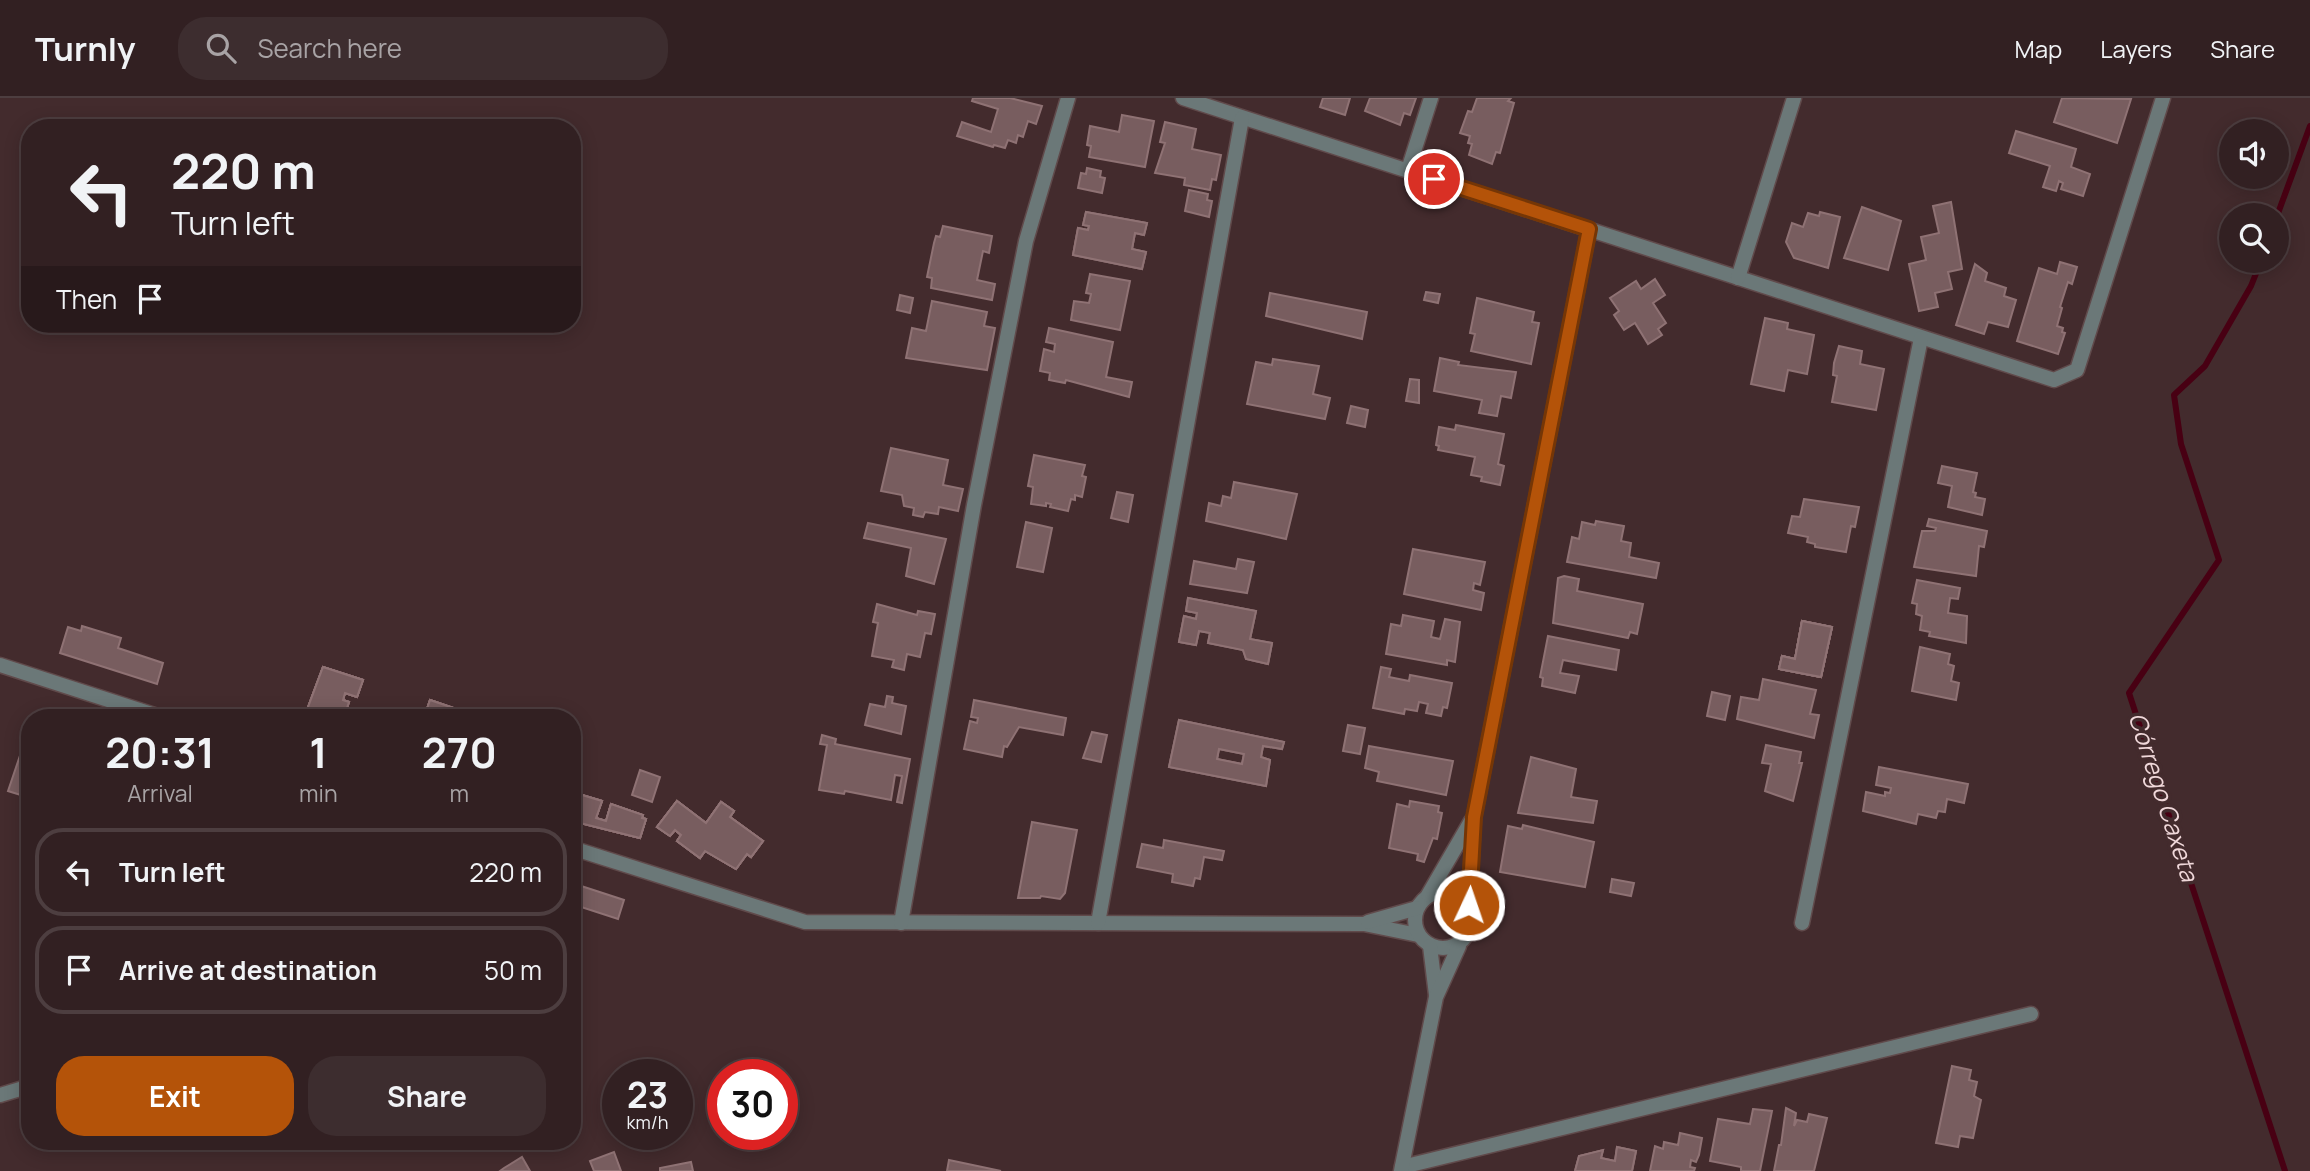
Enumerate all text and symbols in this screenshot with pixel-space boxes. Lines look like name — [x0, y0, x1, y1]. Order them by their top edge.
search box — [178, 17, 668, 80]
text: Turnly — [35, 26, 136, 71]
icon: search — [202, 29, 240, 67]
text: Search here — [258, 30, 402, 66]
text: Map — [2015, 32, 2062, 65]
text: Layers — [2100, 32, 2172, 65]
text: Share — [2210, 32, 2275, 65]
map controls — [2219, 119, 2289, 273]
button: sound — [2219, 119, 2289, 189]
text: 220 m — [171, 137, 315, 204]
icon: left — [56, 147, 147, 238]
pin — [1404, 149, 1464, 209]
icon: arrive — [1415, 160, 1453, 198]
text: Turn left — [171, 201, 295, 245]
button: search — [2219, 203, 2289, 273]
icon: arrive — [131, 280, 169, 318]
text: Then — [56, 281, 117, 317]
water label: Córrego Caxeta — [2122, 708, 2208, 887]
text: 20:31 — [105, 723, 215, 781]
text: 1 — [309, 723, 328, 781]
text: 270 — [422, 723, 497, 781]
text: Arrival — [127, 777, 193, 809]
text: min — [299, 777, 338, 809]
text: m — [450, 777, 469, 809]
icon: left — [60, 853, 98, 891]
text: Turn left — [119, 854, 226, 890]
text: 220 m — [469, 854, 542, 890]
position arrow — [1432, 868, 1506, 942]
icon: arrive — [60, 951, 98, 989]
text: Arrive at destination — [119, 952, 377, 988]
text: 50 m — [484, 952, 542, 988]
button: Exit — [56, 1056, 294, 1136]
button: Share — [308, 1056, 546, 1136]
speed limit sign: 30 — [707, 1059, 798, 1150]
text: 23 — [627, 1071, 668, 1119]
text: km/h — [627, 1110, 668, 1134]

